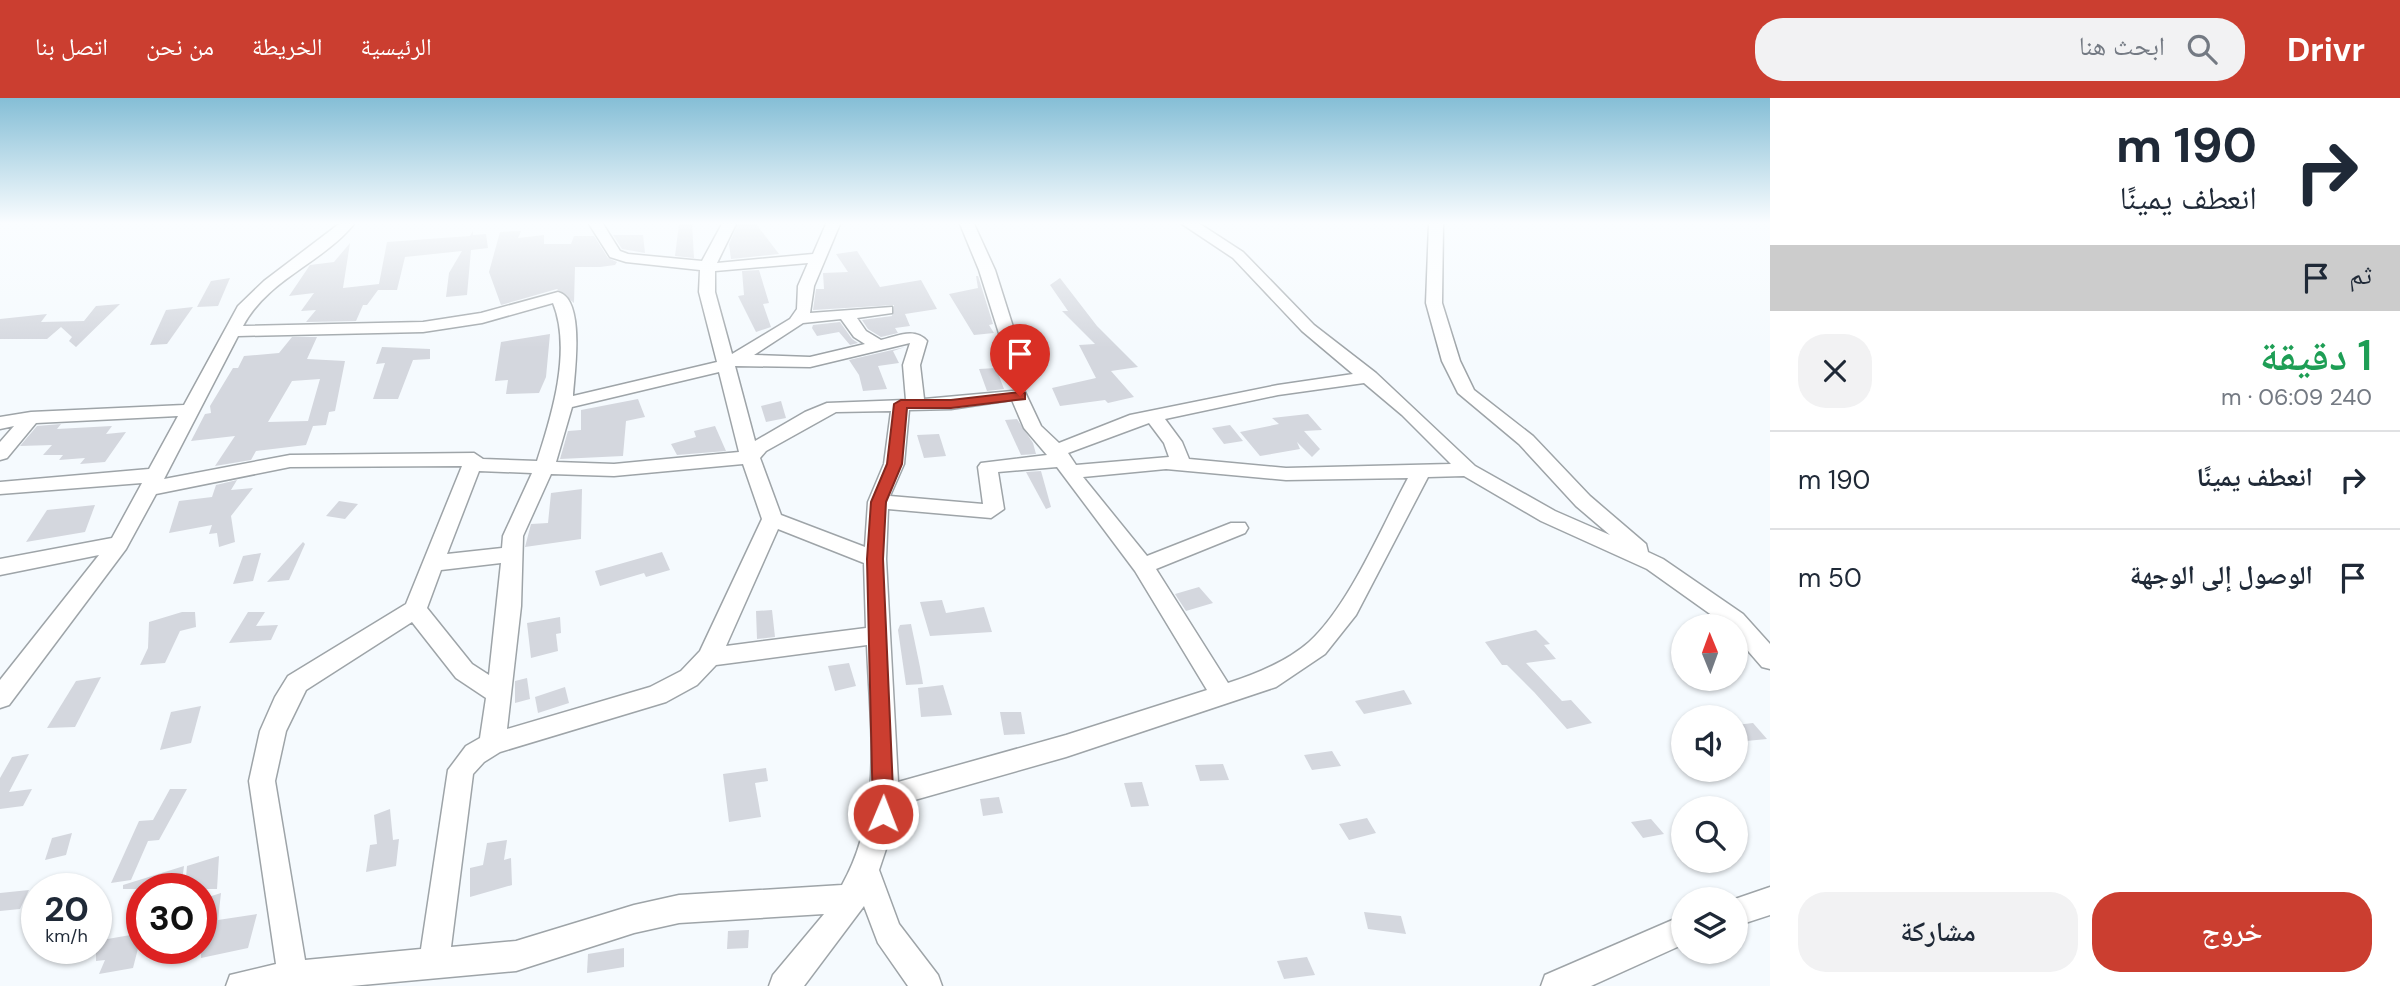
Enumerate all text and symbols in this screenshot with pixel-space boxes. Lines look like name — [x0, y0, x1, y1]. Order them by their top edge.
search box — [1755, 18, 2245, 81]
text: Drivr — [2287, 28, 2365, 71]
text: ابحث هنا — [2079, 29, 2165, 63]
icon: search — [2183, 30, 2221, 68]
text: اتصل بنا — [35, 31, 108, 62]
text: من نحن — [146, 31, 214, 62]
text: الخريطة — [252, 31, 323, 62]
text: الرئيسية — [361, 31, 432, 62]
text: 190 m — [2116, 113, 2257, 177]
icon: right — [2281, 126, 2372, 217]
text: انعطف يمينًا — [2119, 177, 2257, 219]
text: ثم — [2349, 258, 2372, 292]
icon: arrive — [2297, 259, 2335, 297]
pin — [990, 324, 1050, 396]
text: 1 دقيقة — [2260, 328, 2372, 383]
button: close — [1798, 334, 1872, 408]
icon: arrive — [1001, 335, 1039, 373]
text: 240 m · 06:09 — [2221, 382, 2372, 412]
text: انعطف يمينًا — [2197, 460, 2313, 494]
icon: right — [2334, 461, 2372, 499]
text: 190 m — [1798, 463, 1870, 497]
text: الوصول إلى الوجهة — [2130, 558, 2313, 592]
icon: arrive — [2334, 559, 2372, 597]
text: 50 m — [1798, 561, 1862, 595]
north arrow — [1671, 614, 1748, 691]
map controls — [1671, 614, 1748, 964]
button: sound — [1671, 705, 1748, 782]
position arrow — [846, 777, 920, 851]
button: search — [1671, 796, 1748, 873]
speed limit sign: 30 — [126, 873, 217, 964]
text: 20 — [44, 886, 89, 932]
button: layers — [1671, 887, 1748, 964]
button: مشاركة — [1798, 892, 2078, 972]
button: خروج — [2092, 892, 2372, 972]
text: km/h — [45, 924, 88, 948]

